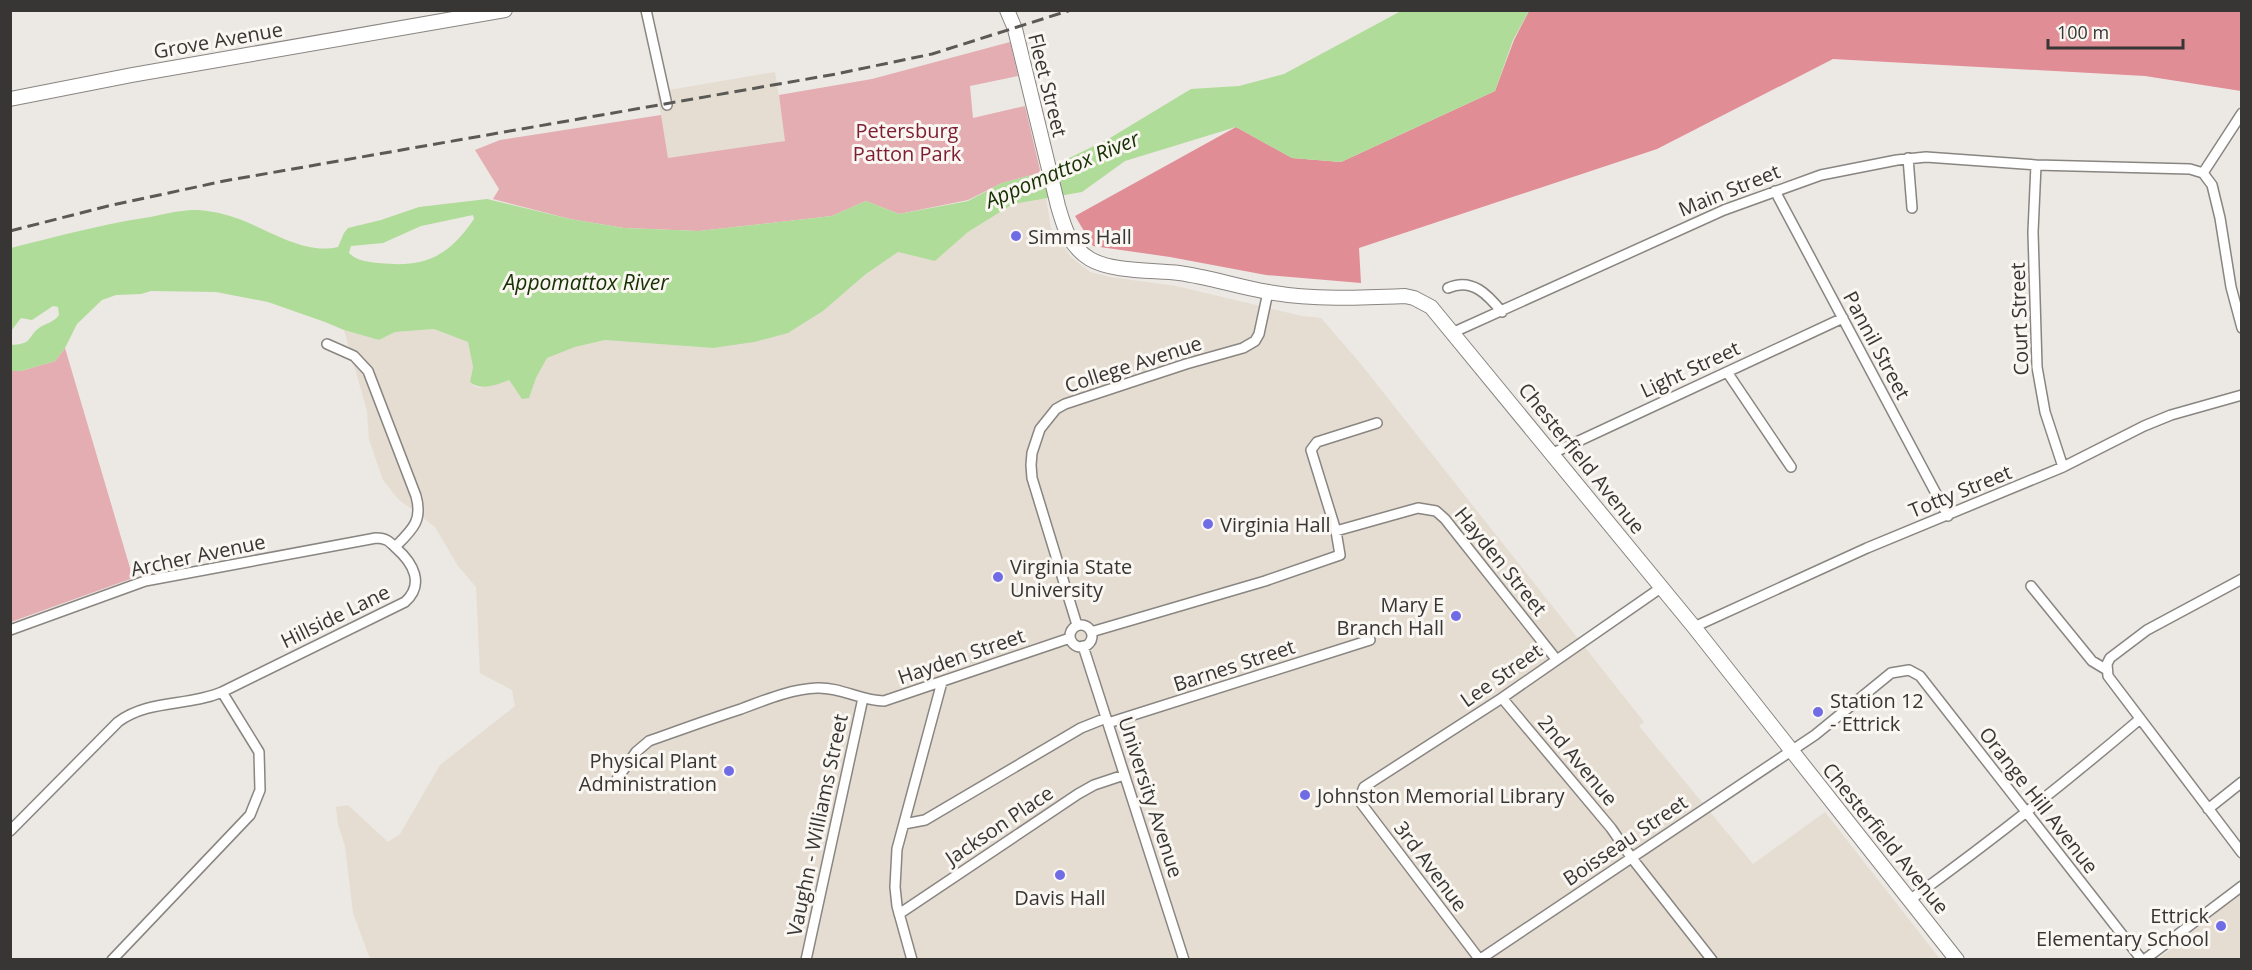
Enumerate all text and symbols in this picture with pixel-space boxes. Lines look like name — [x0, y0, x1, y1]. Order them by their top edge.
scale bar — [2048, 12, 2183, 50]
street label: Grove Avenue — [151, 15, 285, 65]
text: 100 m — [2057, 20, 2109, 44]
street label: Fleet Street — [1022, 30, 1074, 140]
park label: Petersburg Patton Park — [853, 117, 962, 167]
water label: Appomattox River — [979, 124, 1144, 215]
street label: Main Street — [1674, 157, 1784, 223]
place label: Simms Hall — [1028, 223, 1132, 250]
marker: Simms Hall — [1009, 229, 1023, 243]
street label: Court Street — [2004, 262, 2034, 376]
water label: Appomattox River — [502, 268, 669, 296]
street label: Pannil Street — [1837, 286, 1917, 404]
street label: College Avenue — [1061, 329, 1205, 399]
street label: Light Street — [1636, 334, 1744, 404]
street label: Chesterfield Avenue — [1513, 377, 1651, 539]
street label: Totty Street — [1905, 458, 2015, 524]
street label: Hayden Street — [1449, 501, 1553, 621]
place label: Virginia Hall — [1220, 511, 1331, 538]
marker: Virginia Hall — [1201, 517, 1215, 531]
street label: Archer Avenue — [128, 528, 268, 582]
place label: Virginia State University — [1010, 553, 1132, 603]
marker: Virginia State University — [991, 570, 1005, 584]
street label: Hillside Lane — [276, 578, 394, 654]
place label: Mary E Branch Hall — [1337, 591, 1444, 641]
marker: Mary E Branch Hall — [1449, 609, 1463, 623]
street label: Hayden Street — [894, 622, 1028, 690]
street label: Barnes Street — [1170, 633, 1298, 697]
street label: Lee Street — [1455, 637, 1547, 713]
place label: Station 12 - Ettrick — [1830, 687, 1924, 737]
marker: Station 12 - Ettrick — [1811, 705, 1825, 719]
street label: 2nd Avenue — [1532, 709, 1624, 811]
street label: Vaughn - Williams Street — [780, 711, 854, 939]
street label: University Avenue — [1112, 713, 1190, 881]
street label: Orange Hill Avenue — [1973, 721, 2105, 879]
place label: Physical Plant Administration — [579, 747, 717, 797]
street label: Chesterfield Avenue — [1817, 757, 1955, 919]
marker: Physical Plant Administration — [722, 764, 736, 778]
street label: Jackson Place — [938, 779, 1058, 872]
place label: Johnston Memorial Library — [1315, 782, 1566, 809]
marker: Johnston Memorial Library — [1298, 788, 1312, 802]
street label: Boisseau Street — [1557, 788, 1693, 892]
street label: 3rd Avenue — [1388, 815, 1474, 917]
marker: Davis Hall — [1053, 868, 1067, 882]
place label: Davis Hall — [1014, 884, 1106, 911]
place label: Ettrick Elementary School — [2036, 902, 2209, 952]
marker: Ettrick Elementary School — [2214, 919, 2228, 933]

